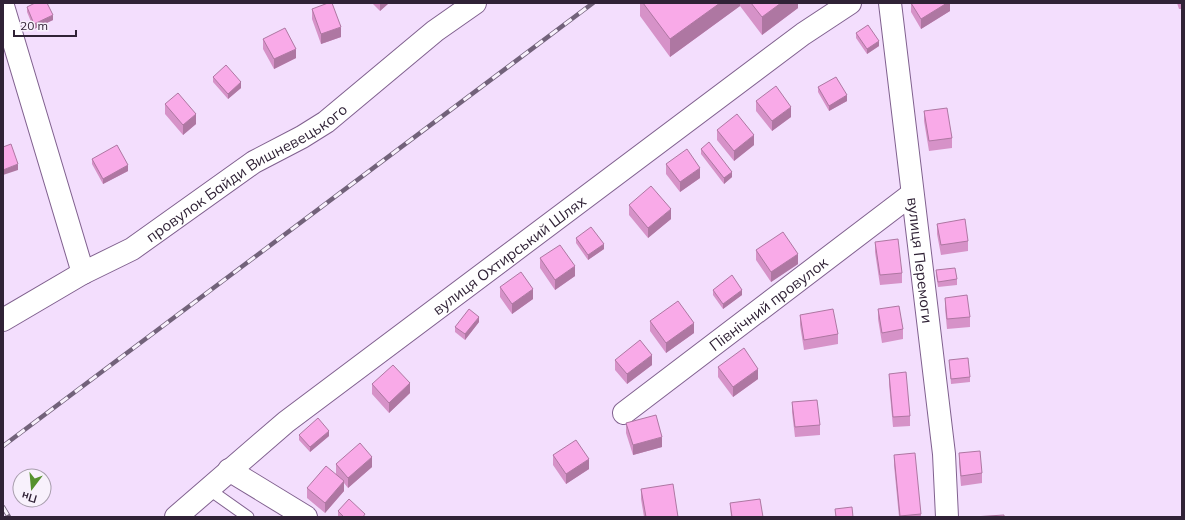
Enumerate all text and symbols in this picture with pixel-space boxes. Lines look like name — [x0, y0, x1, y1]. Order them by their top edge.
scale bar — [14, 12, 76, 38]
text: 20 m — [20, 18, 48, 33]
street label: провулок Байди Вишневецького — [142, 99, 351, 246]
street label: вулиця Охтирський Шлях — [428, 191, 589, 318]
street label: вулиця Перемоги — [904, 196, 938, 324]
street label: Північний провулок — [705, 252, 832, 355]
north arrow — [12, 468, 52, 508]
text: Пн — [20, 489, 39, 506]

